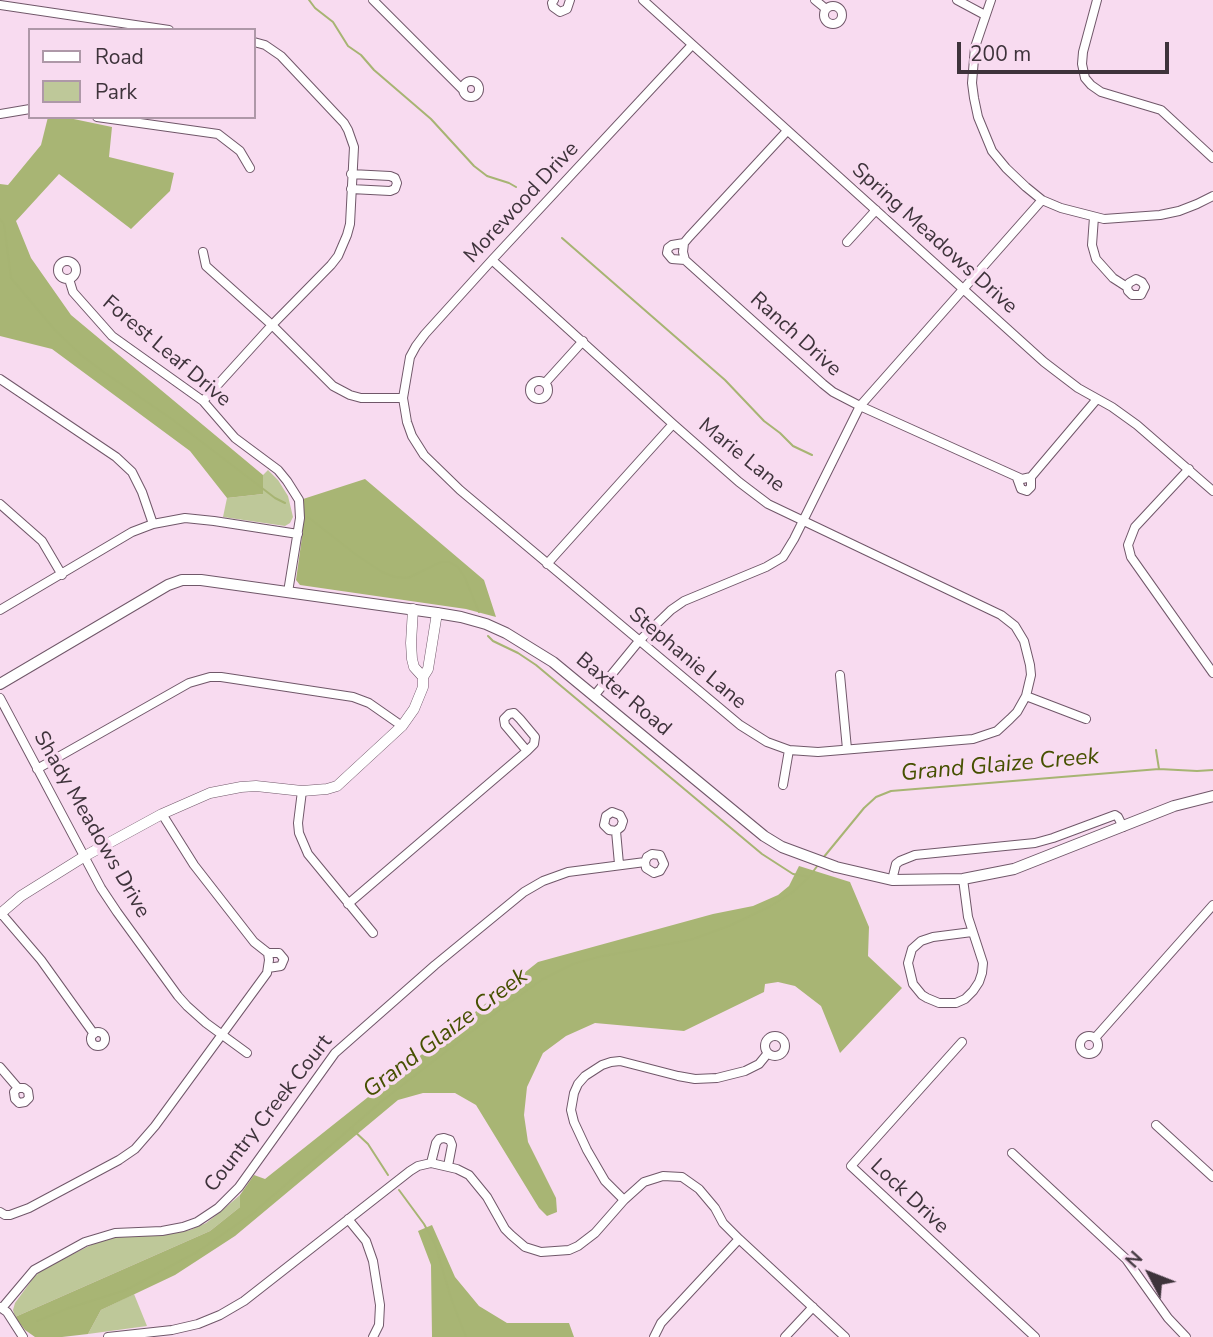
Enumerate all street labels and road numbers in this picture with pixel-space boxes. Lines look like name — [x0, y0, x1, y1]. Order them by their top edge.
street label: Morewood Drive — [459, 137, 585, 269]
street label: Spring Meadows Drive — [846, 158, 1022, 320]
street label: Ranch Drive — [744, 288, 846, 382]
street label: Forest Leaf Drive — [97, 291, 235, 413]
street label: Marie Lane — [693, 414, 789, 498]
street label: Stephanie Lane — [623, 603, 751, 715]
street label: Baxter Road — [570, 648, 676, 742]
street label: Shady Meadows Drive — [27, 727, 155, 923]
street label: Country Creek Court — [200, 1030, 338, 1198]
street label: Lock Drive — [864, 1154, 954, 1240]

